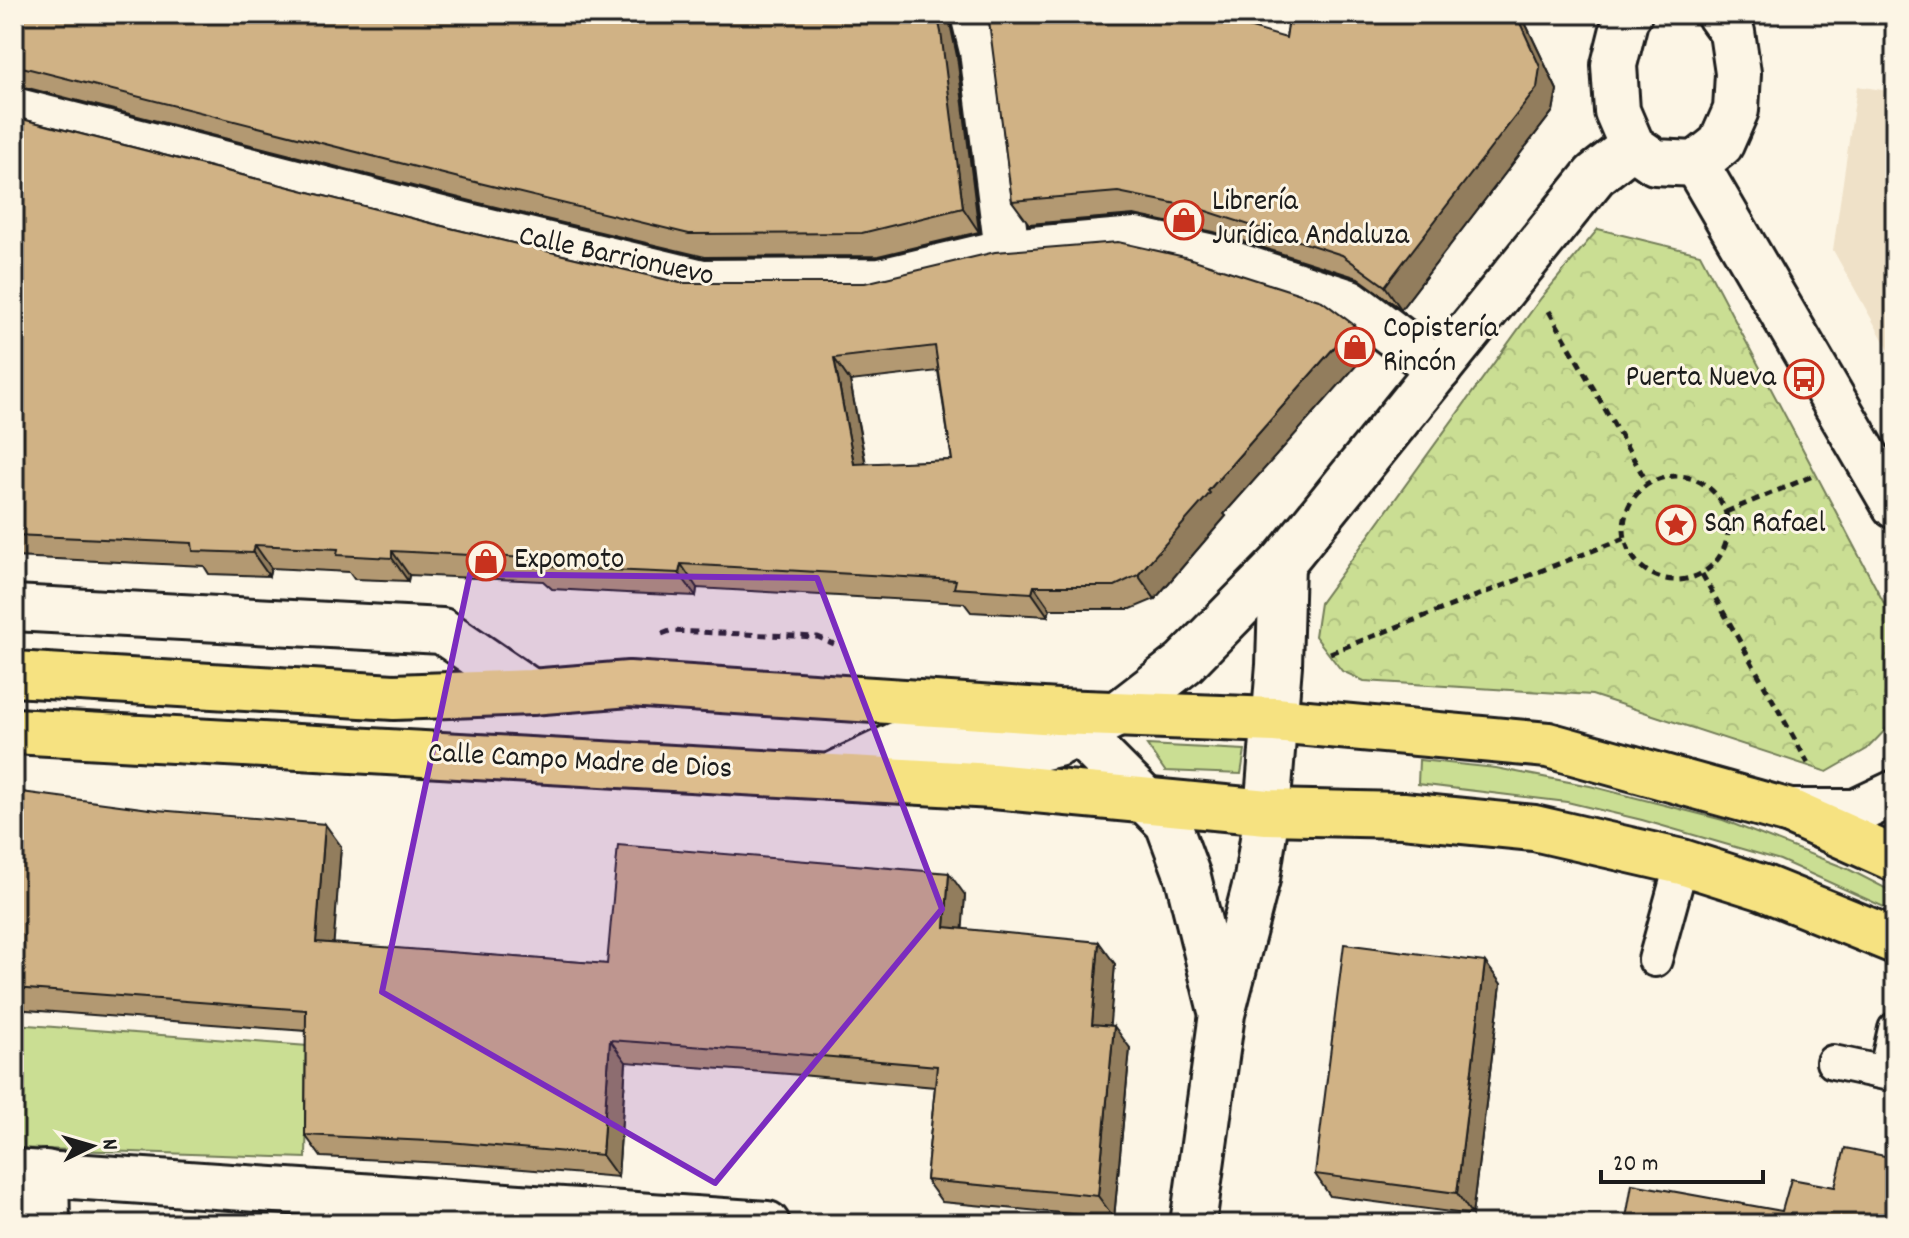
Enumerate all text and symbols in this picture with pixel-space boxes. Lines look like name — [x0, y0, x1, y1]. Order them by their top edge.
place label: Librería Jurídica Andaluza — [1212, 182, 1410, 259]
shop icon: Librería Jurídica Andaluza — [1163, 199, 1205, 241]
street label: Calle Barrionuevo — [514, 216, 718, 300]
place label: Copistería Rincón — [1383, 309, 1499, 386]
shop icon: Copistería Rincón — [1334, 326, 1376, 368]
place label: Puerta Nueva — [1626, 358, 1777, 401]
bus stop icon: Puerta Nueva — [1783, 358, 1825, 400]
place icon: San Rafael — [1655, 504, 1697, 546]
place label: San Rafael — [1704, 504, 1826, 547]
shop icon: Expomoto — [465, 540, 507, 582]
place label: Expomoto — [514, 540, 624, 583]
street label: Calle Campo Madre de Dios — [427, 734, 733, 792]
north arrow — [52, 1106, 132, 1186]
scale bar — [1601, 1134, 1763, 1184]
text: N — [93, 1138, 124, 1151]
text: 20 m — [1613, 1148, 1659, 1182]

